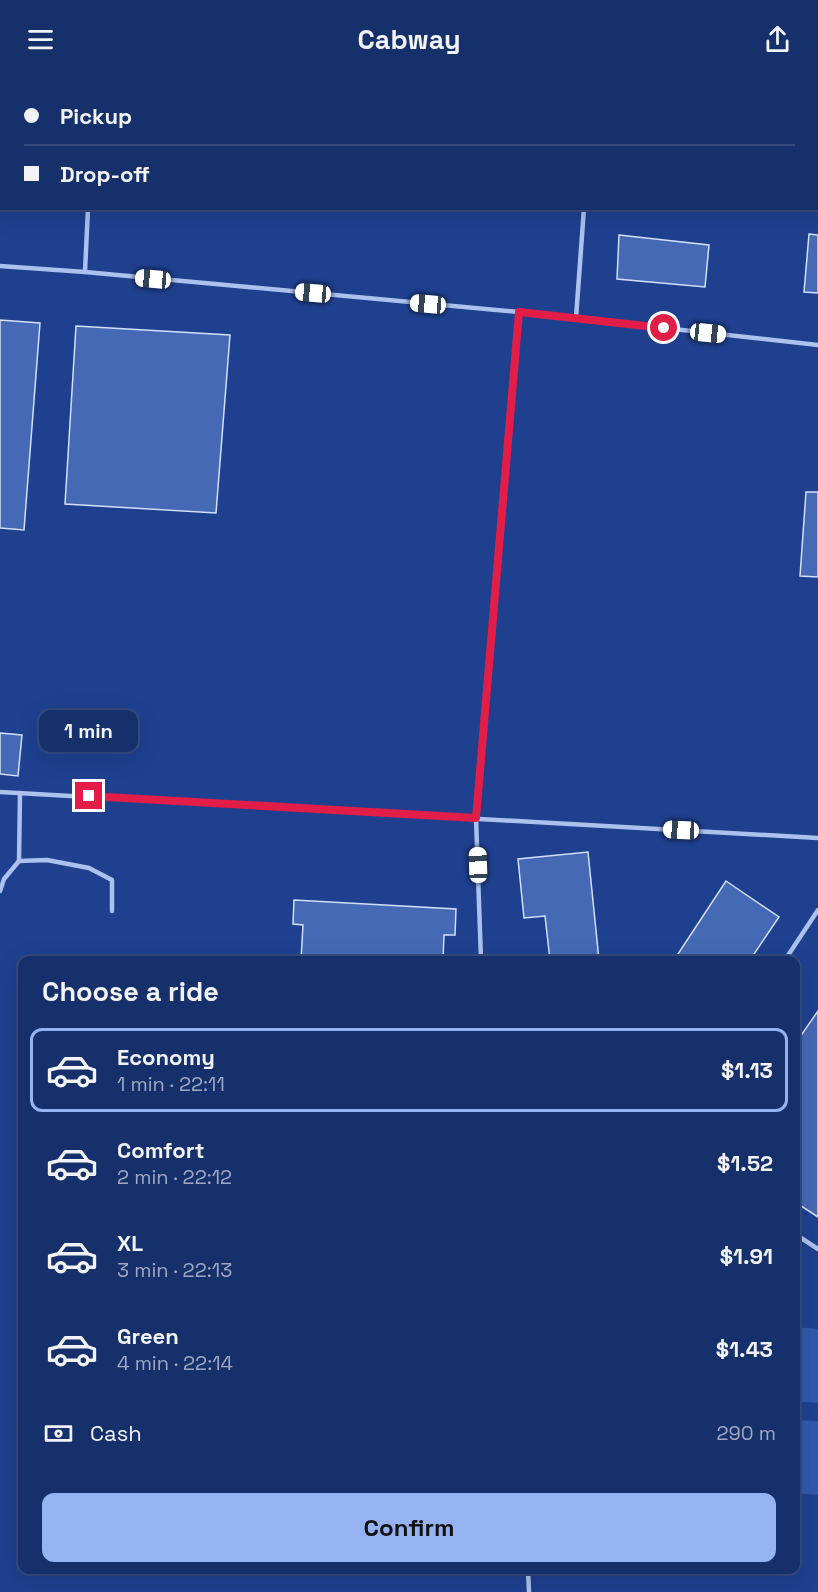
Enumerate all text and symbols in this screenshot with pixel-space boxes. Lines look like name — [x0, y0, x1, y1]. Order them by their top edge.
text: Cabway — [357, 22, 461, 57]
icon: menu — [24, 23, 57, 56]
icon: share — [761, 23, 794, 56]
text: Pickup — [60, 102, 132, 130]
text: Drop-off — [60, 160, 150, 188]
car — [134, 268, 172, 290]
car — [294, 282, 332, 304]
car — [409, 293, 447, 315]
route start — [650, 314, 677, 341]
car — [689, 322, 727, 344]
callout: 1 min — [40, 709, 138, 751]
text: 1 min — [64, 718, 113, 744]
route end — [75, 782, 102, 809]
car — [663, 820, 699, 840]
car — [468, 847, 488, 883]
text: Choose a ride — [42, 974, 219, 1009]
icon: car — [45, 1043, 99, 1097]
text: Economy — [117, 1043, 215, 1071]
text: $1.13 — [721, 1056, 773, 1084]
text: 1 min · 22:11 — [117, 1071, 225, 1097]
icon: car — [45, 1136, 99, 1190]
text: Comfort — [117, 1136, 205, 1164]
text: $1.52 — [717, 1149, 773, 1177]
text: 2 min · 22:12 — [117, 1164, 232, 1190]
icon: car — [45, 1229, 99, 1283]
text: XL — [117, 1229, 143, 1257]
text: $1.91 — [720, 1242, 773, 1270]
text: 3 min · 22:13 — [117, 1257, 232, 1283]
icon: car — [45, 1322, 99, 1376]
text: Green — [117, 1322, 179, 1350]
text: $1.43 — [716, 1335, 773, 1363]
text: 4 min · 22:14 — [117, 1350, 233, 1376]
icon: cash — [42, 1417, 75, 1450]
text: Cash — [90, 1419, 142, 1447]
text: 290 m — [717, 1420, 776, 1446]
button: Confirm — [42, 1493, 776, 1562]

